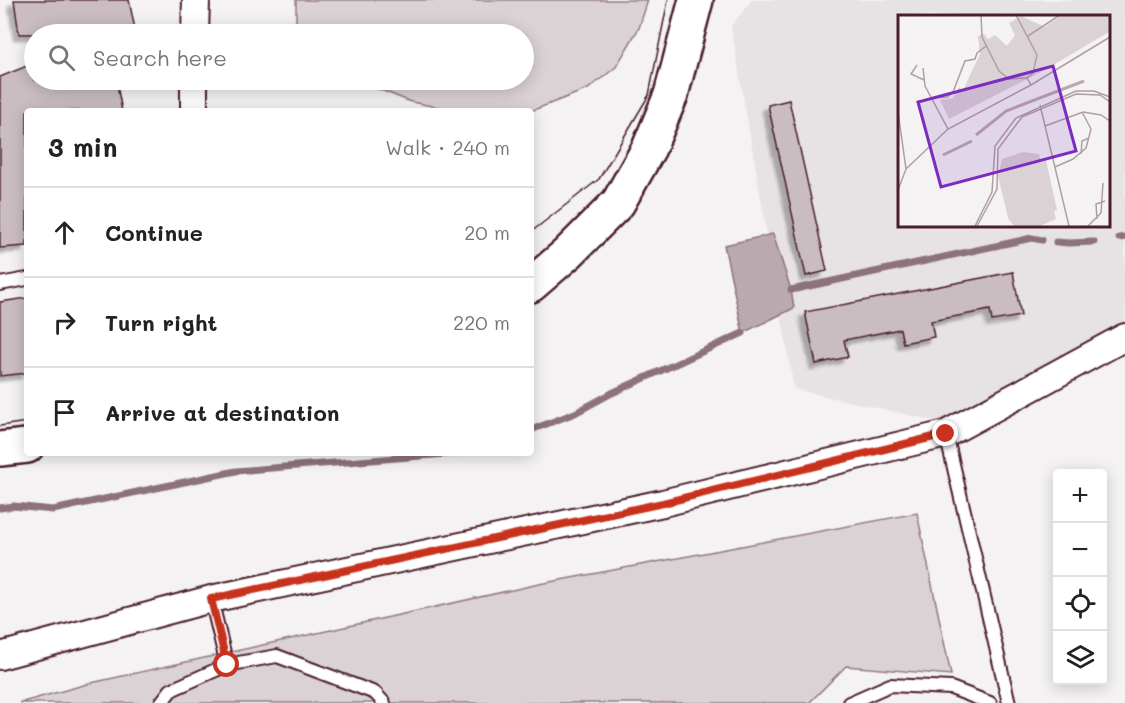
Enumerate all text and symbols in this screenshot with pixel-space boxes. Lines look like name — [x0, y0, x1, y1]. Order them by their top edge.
inset map — [898, 15, 1110, 226]
search box — [24, 24, 534, 90]
icon: search — [45, 41, 78, 74]
text: Search here — [93, 43, 227, 72]
text: 3 min — [48, 130, 117, 164]
text: Walk · 240 m — [385, 134, 510, 160]
icon: ahead — [48, 216, 81, 249]
text: Continue — [105, 218, 203, 247]
text: 20 m — [464, 219, 510, 245]
icon: right — [48, 306, 81, 339]
text: Turn right — [105, 308, 217, 337]
text: 220 m — [453, 309, 510, 335]
icon: arrive — [48, 396, 81, 429]
text: Arrive at destination — [105, 398, 340, 427]
route end — [932, 420, 958, 446]
map controls — [1053, 469, 1107, 685]
button: + — [1053, 469, 1107, 523]
button: − — [1053, 523, 1107, 577]
button: locate — [1053, 577, 1107, 631]
button: layers — [1053, 631, 1107, 685]
route start — [213, 651, 239, 677]

